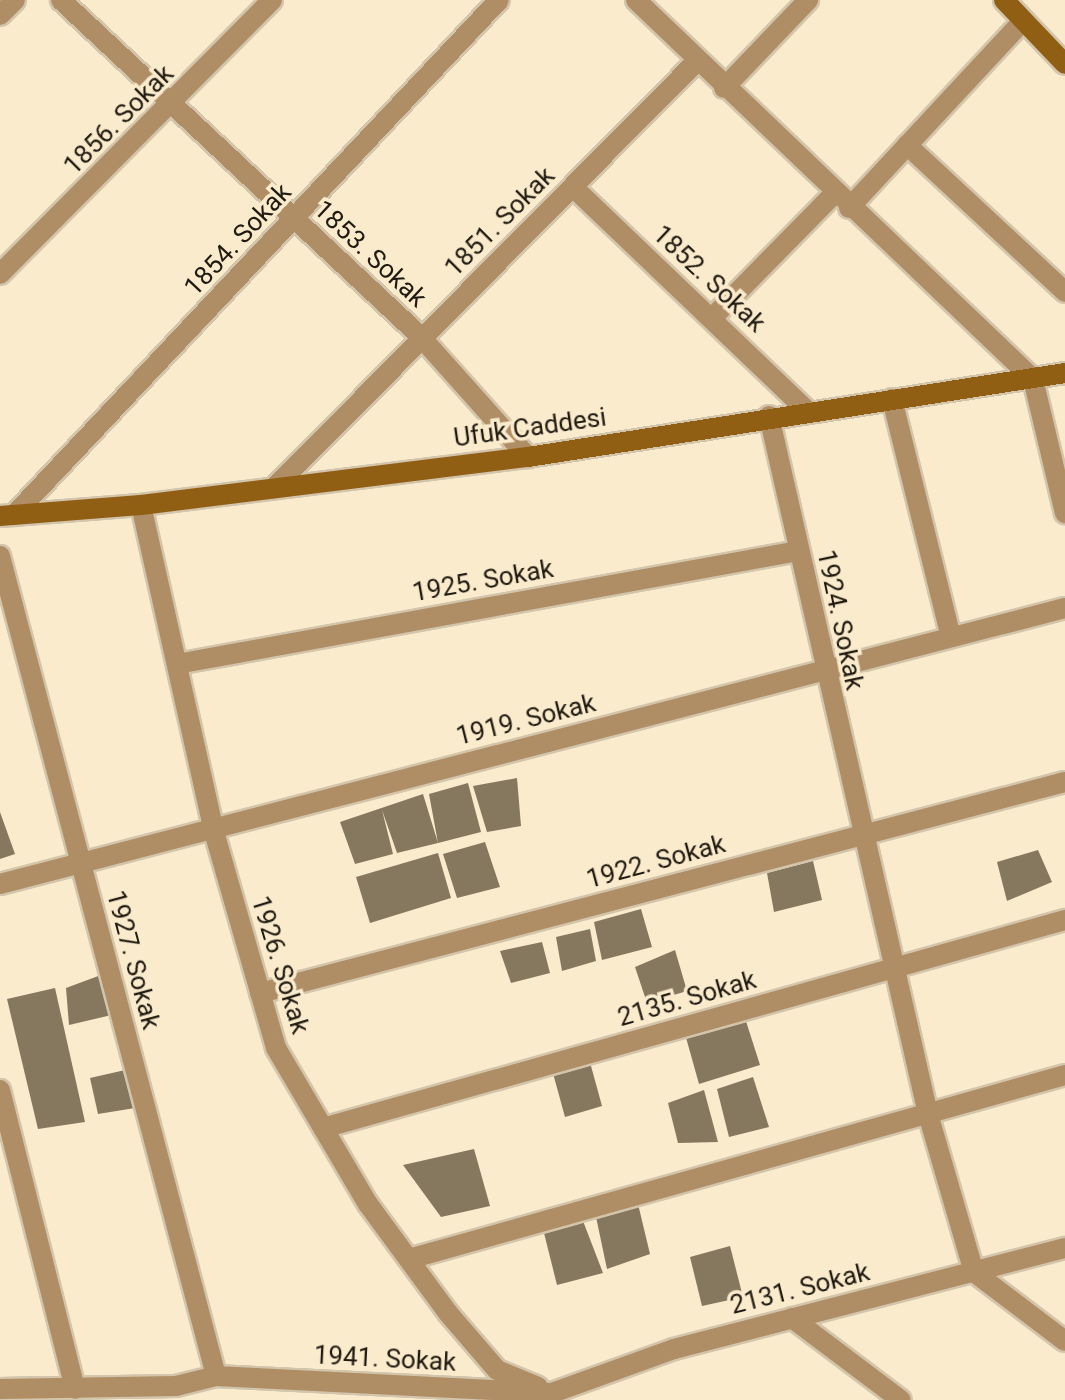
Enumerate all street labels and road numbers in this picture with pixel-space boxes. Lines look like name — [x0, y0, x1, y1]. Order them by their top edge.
street label: 1856. Sokak — [58, 59, 180, 181]
street label: 1851. Sokak — [439, 161, 561, 283]
street label: 1854. Sokak — [178, 177, 298, 303]
street label: 1853. Sokak — [307, 194, 433, 314]
street label: 1852. Sokak — [646, 219, 772, 339]
street label: Ufuk Caddesi — [452, 402, 608, 454]
street label: 1924. Sokak — [810, 547, 870, 693]
street label: 1925. Sokak — [410, 553, 556, 609]
street label: 1919. Sokak — [453, 688, 599, 752]
street label: 1922. Sokak — [583, 828, 729, 896]
street label: 1927. Sokak — [99, 887, 167, 1033]
street label: 1926. Sokak — [244, 892, 316, 1038]
street label: 2135. Sokak — [614, 964, 760, 1034]
street label: 2131. Sokak — [727, 1257, 873, 1321]
street label: 1941. Sokak — [313, 1340, 457, 1378]

